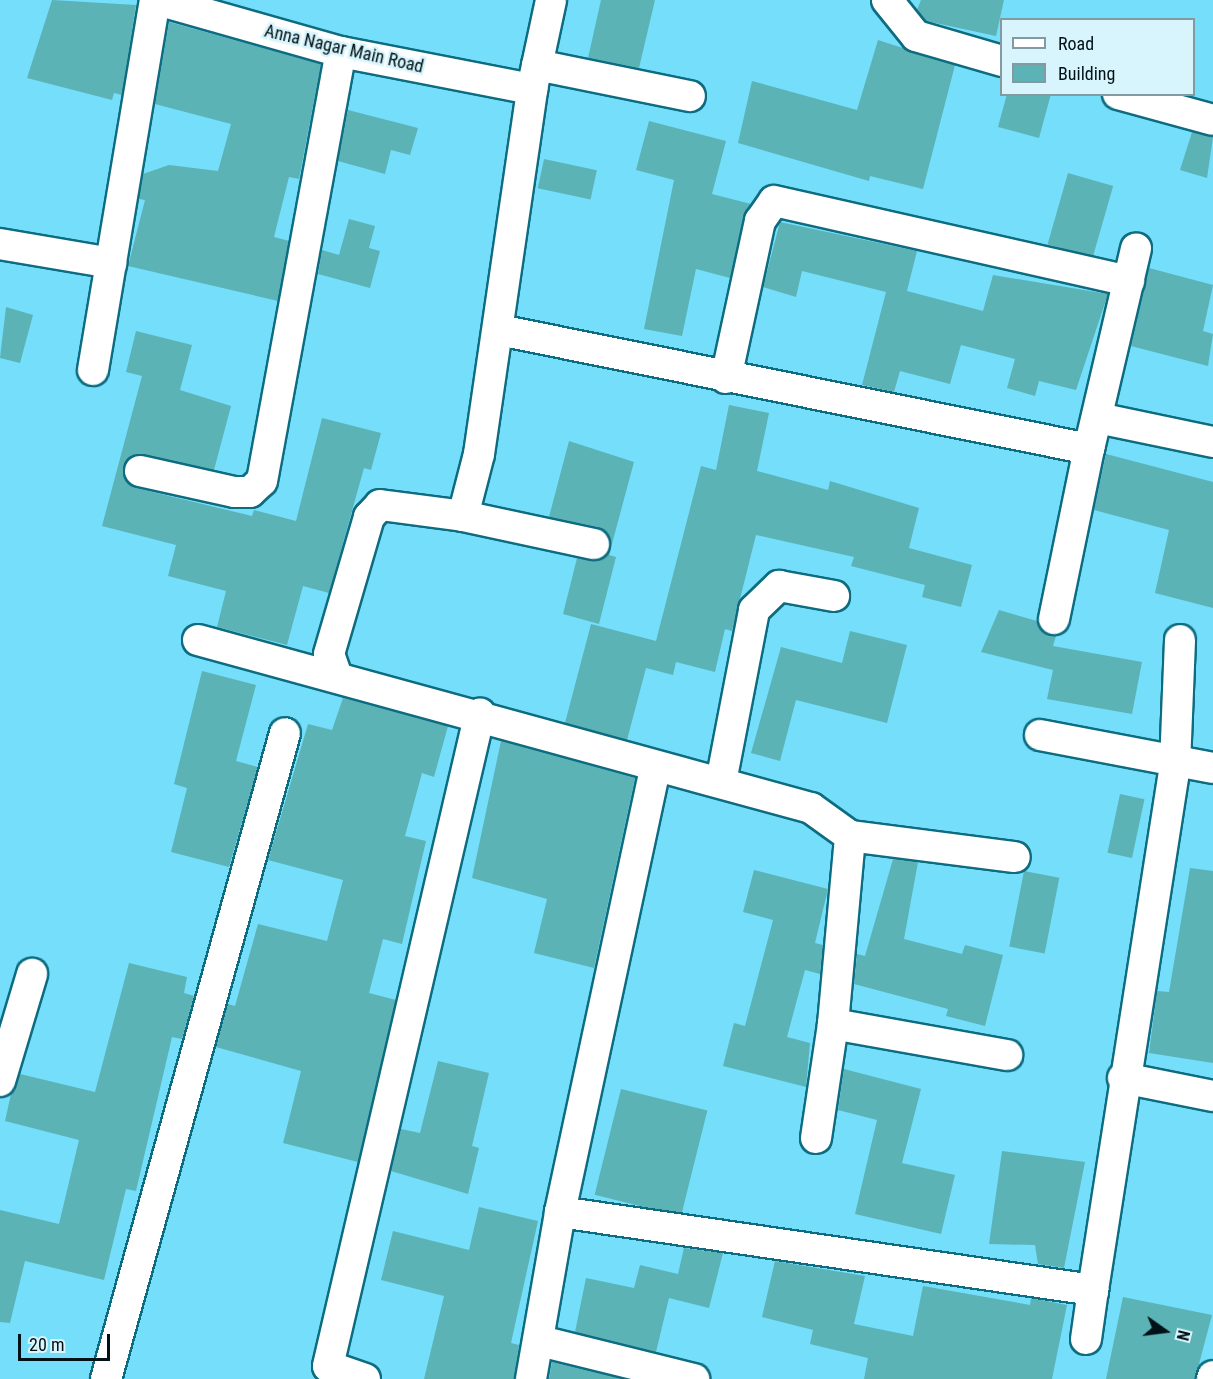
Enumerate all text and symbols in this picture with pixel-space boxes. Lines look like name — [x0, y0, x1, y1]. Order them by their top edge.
legend — [1000, 18, 1195, 96]
street label: Anna Nagar Main Road — [262, 20, 426, 78]
text: Road — [1058, 33, 1094, 54]
text: Building — [1058, 63, 1115, 84]
north arrow — [1135, 1301, 1195, 1361]
scale bar — [21, 1322, 112, 1360]
text: N — [1173, 1328, 1193, 1343]
text: 20 m — [29, 1334, 64, 1355]

